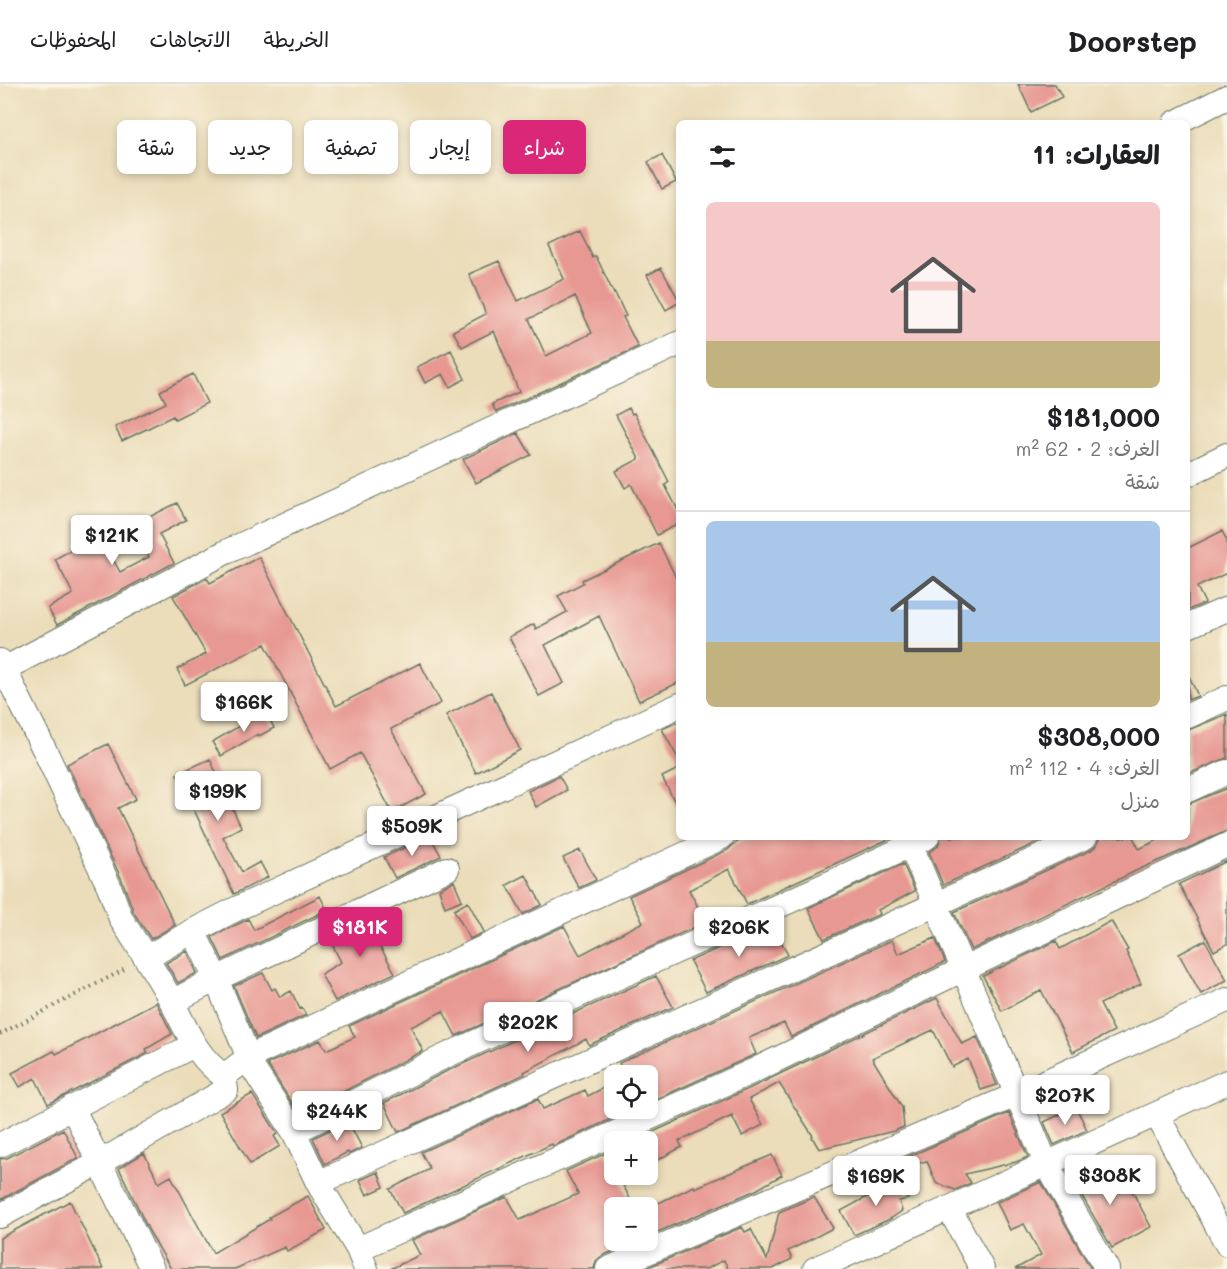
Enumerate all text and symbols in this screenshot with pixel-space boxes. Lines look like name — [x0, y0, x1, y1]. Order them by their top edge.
text: Doorstep — [1067, 23, 1197, 59]
text: المحفوظات — [30, 25, 116, 52]
text: الاتجاهات — [149, 25, 231, 52]
text: الخريطة — [264, 25, 329, 52]
chip: شقة — [117, 120, 196, 174]
chip: جديد — [208, 120, 292, 174]
chip: تصفية — [304, 120, 398, 174]
chip: إيجار — [410, 120, 491, 174]
chip: شراء — [503, 120, 586, 174]
text: العقارات: 11 — [1032, 137, 1160, 171]
icon: filters — [706, 140, 739, 173]
icon: home — [879, 241, 987, 349]
text: $181,000 — [1047, 400, 1160, 434]
text: الغرف: 2 · 62 m² — [1015, 435, 1160, 461]
text: شقة — [1125, 468, 1160, 494]
pin: $121K — [70, 515, 154, 566]
text: $121K — [85, 521, 139, 547]
icon: home — [879, 560, 987, 668]
pin: $166K — [202, 682, 286, 733]
text: $166K — [215, 688, 273, 714]
text: $308,000 — [1037, 719, 1160, 753]
text: الغرف: 4 · 112 m² — [1009, 754, 1160, 780]
pin: $199K — [176, 771, 260, 822]
text: $199K — [189, 777, 247, 803]
text: منزل — [1121, 787, 1160, 813]
pin: $509K — [370, 806, 454, 857]
text: $509K — [381, 812, 443, 838]
pin: $181K — [318, 907, 402, 958]
pin: $206K — [697, 907, 781, 958]
text: $181K — [332, 913, 388, 939]
text: $206K — [708, 913, 770, 939]
pin: $202K — [486, 1002, 570, 1053]
text: $202K — [498, 1008, 558, 1034]
map controls — [604, 1065, 658, 1251]
button: locate — [604, 1065, 658, 1119]
pin: $207K — [1023, 1075, 1107, 1126]
text: $207K — [1035, 1081, 1095, 1107]
pin: $244K — [295, 1091, 379, 1142]
text: $244K — [306, 1097, 368, 1123]
button: + — [604, 1131, 658, 1185]
pin: $308K — [1068, 1155, 1152, 1206]
pin: $169K — [834, 1156, 918, 1207]
text: $308K — [1079, 1161, 1141, 1187]
text: $169K — [847, 1162, 905, 1188]
button: − — [604, 1197, 658, 1251]

